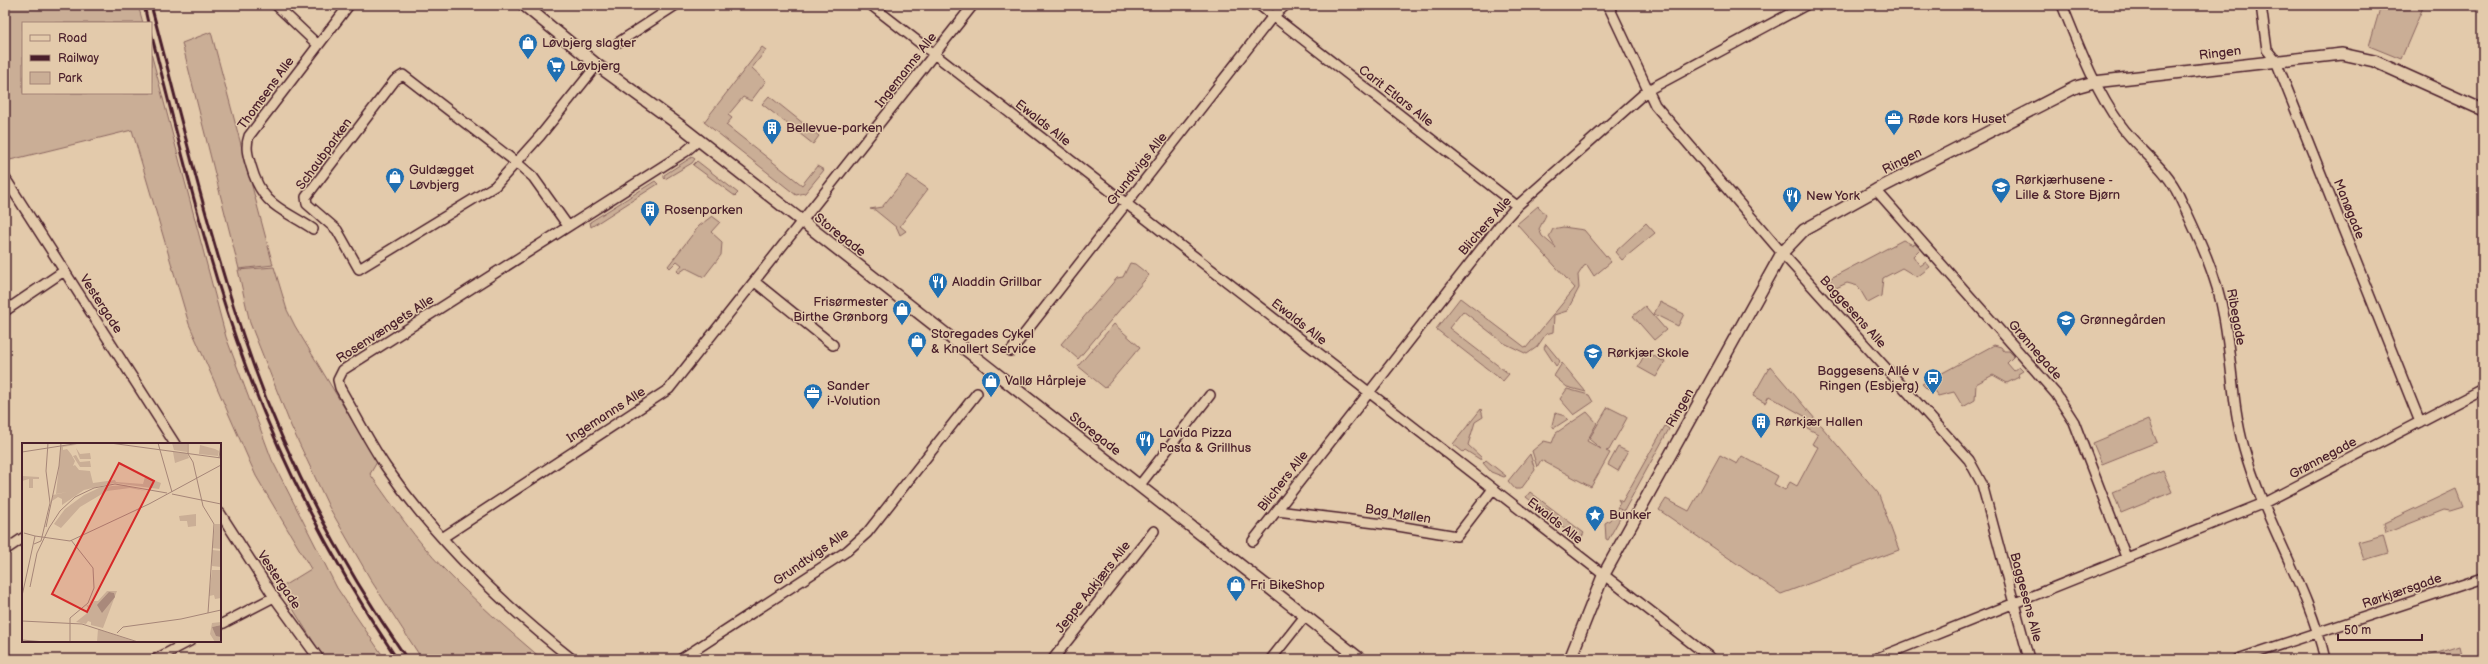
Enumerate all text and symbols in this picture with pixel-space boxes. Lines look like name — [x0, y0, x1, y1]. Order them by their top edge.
legend — [22, 22, 152, 94]
street label: Ingemanns Alle — [872, 29, 940, 111]
text: Road — [58, 31, 87, 46]
shop icon: Løvbjerg slagter — [517, 32, 539, 60]
place label: Løvbjerg slagter — [542, 35, 636, 51]
street label: Ringen — [2198, 42, 2242, 64]
text: Railway — [58, 51, 100, 66]
street label: Thomsens Alle — [234, 53, 298, 132]
supermarket icon: Løvbjerg — [545, 55, 567, 83]
place label: Løvbjerg — [570, 58, 620, 74]
street label: Carit Etlars Alle — [1355, 62, 1437, 130]
text: Park — [58, 71, 82, 86]
street label: Ewalds Alle — [1012, 96, 1074, 150]
office icon: Røde kors Huset — [1883, 108, 1905, 136]
place label: Røde kors Huset — [1908, 111, 2006, 127]
street label: Schaubparken — [293, 115, 355, 193]
building icon: Bellevue-parken — [761, 117, 783, 145]
place label: Bellevue-parken — [786, 120, 883, 136]
street label: Grundtvigs Alle — [1103, 129, 1171, 209]
street label: Ringen — [1880, 144, 1924, 178]
place label: Guldægget Løvbjerg — [409, 162, 474, 193]
shop icon: Guldægget Løvbjerg — [384, 166, 406, 194]
place label: Rørkjærhusene - Lille & Store Bjørn — [2015, 172, 2120, 203]
school or university icon: Rørkjærhusene - Lille & Store Bjørn — [1990, 176, 2012, 204]
street label: Manøgade — [2330, 177, 2368, 242]
restaurant icon: New York — [1781, 185, 1803, 213]
place label: New York — [1806, 188, 1860, 204]
street label: Blichers Alle — [1455, 193, 1515, 259]
building icon: Rosenparken — [639, 199, 661, 227]
place label: Rosenparken — [664, 202, 743, 218]
street label: Storegade — [811, 210, 869, 260]
restaurant icon: Aladdin Grillbar — [927, 271, 949, 299]
street label: Vestergade — [76, 272, 126, 337]
street label: Baggesens Alle — [1816, 273, 1890, 352]
place label: Aladdin Grillbar — [952, 274, 1042, 290]
street label: Ribegade — [2223, 287, 2249, 347]
street label: Rosenvængets Alle — [333, 291, 437, 367]
place label: Frisørmester Birthe Grønborg — [793, 294, 888, 325]
street label: Ewalds Alle — [1268, 295, 1330, 349]
shop icon: Frisørmester Birthe Grønborg — [891, 298, 913, 326]
school or university icon: Grønnegården — [2055, 309, 2077, 337]
place label: Grønnegården — [2080, 312, 2166, 328]
street label: Grønnegade — [2005, 317, 2065, 383]
place label: Storegades Cykel & Knallert Service — [931, 326, 1036, 357]
shop icon: Storegades Cykel & Knallert Service — [906, 330, 928, 358]
school or university icon: Rørkjær Skole — [1582, 342, 1604, 370]
place label: Rørkjær Skole — [1607, 345, 1689, 361]
place label: Baggesens Allé v Ringen (Esbjerg) — [1817, 363, 1920, 394]
bus stop icon: Baggesens Allé v Ringen (Esbjerg) — [1922, 367, 1944, 395]
shop icon: Vallø Hårpleje — [980, 370, 1002, 398]
place label: Vallø Hårpleje — [1005, 373, 1087, 389]
place label: Sander i-Volution — [827, 378, 880, 409]
office icon: Sander i-Volution — [802, 382, 824, 410]
street label: Ingemanns Alle — [564, 383, 649, 446]
street label: Ringen — [1663, 386, 1697, 430]
street label: Storegade — [1066, 409, 1124, 459]
building icon: Rørkjær Hallen — [1750, 411, 1772, 439]
place label: Rørkjær Hallen — [1775, 414, 1863, 430]
place label: Lavida Pizza Pasta & Grillhus — [1159, 425, 1252, 456]
restaurant icon: Lavida Pizza Pasta & Grillhus — [1134, 429, 1156, 457]
street label: Grønnegade — [2287, 433, 2360, 482]
inset map — [22, 443, 221, 642]
street label: Blichers Alle — [1254, 447, 1312, 515]
street label: Ewalds Alle — [1524, 494, 1586, 548]
street label: Bag Møllen — [1364, 501, 1432, 527]
place icon: Bunker — [1584, 504, 1606, 532]
place label: Bunker — [1609, 507, 1651, 523]
street label: Grundtvigs Alle — [770, 525, 852, 589]
street label: Jeppe Aakjærs Alle — [1052, 538, 1134, 636]
street label: Vestergade — [254, 548, 305, 612]
street label: Baggesens Alle — [2006, 551, 2046, 644]
street label: Rørkjærsgade — [2360, 570, 2444, 612]
shop icon: Fri BikeShop — [1225, 574, 1247, 602]
place label: Fri BikeShop — [1250, 577, 1325, 593]
scale bar — [2338, 616, 2422, 642]
text: 50 m — [2344, 623, 2371, 638]

